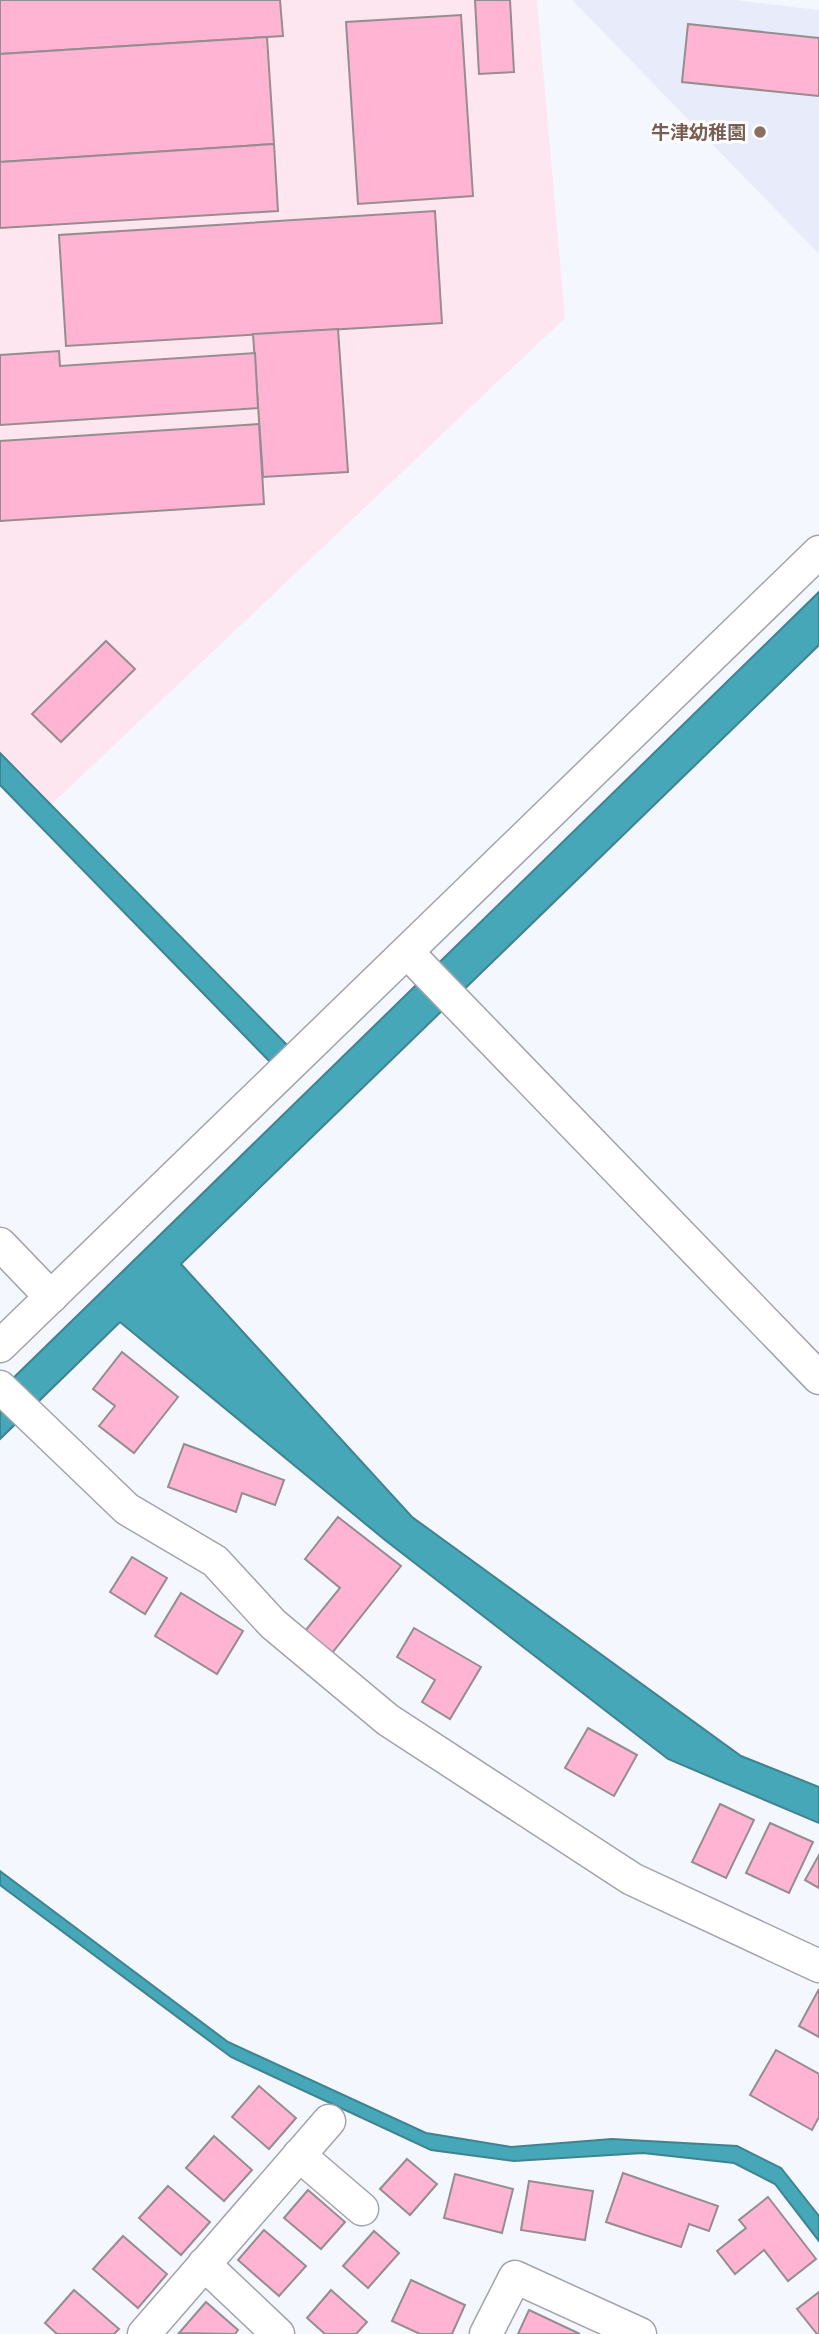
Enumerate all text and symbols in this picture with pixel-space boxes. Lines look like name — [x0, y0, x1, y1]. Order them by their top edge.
place label: 牛津幼稚園 — [651, 120, 746, 144]
marker: 牛津幼稚園 — [752, 124, 768, 140]

